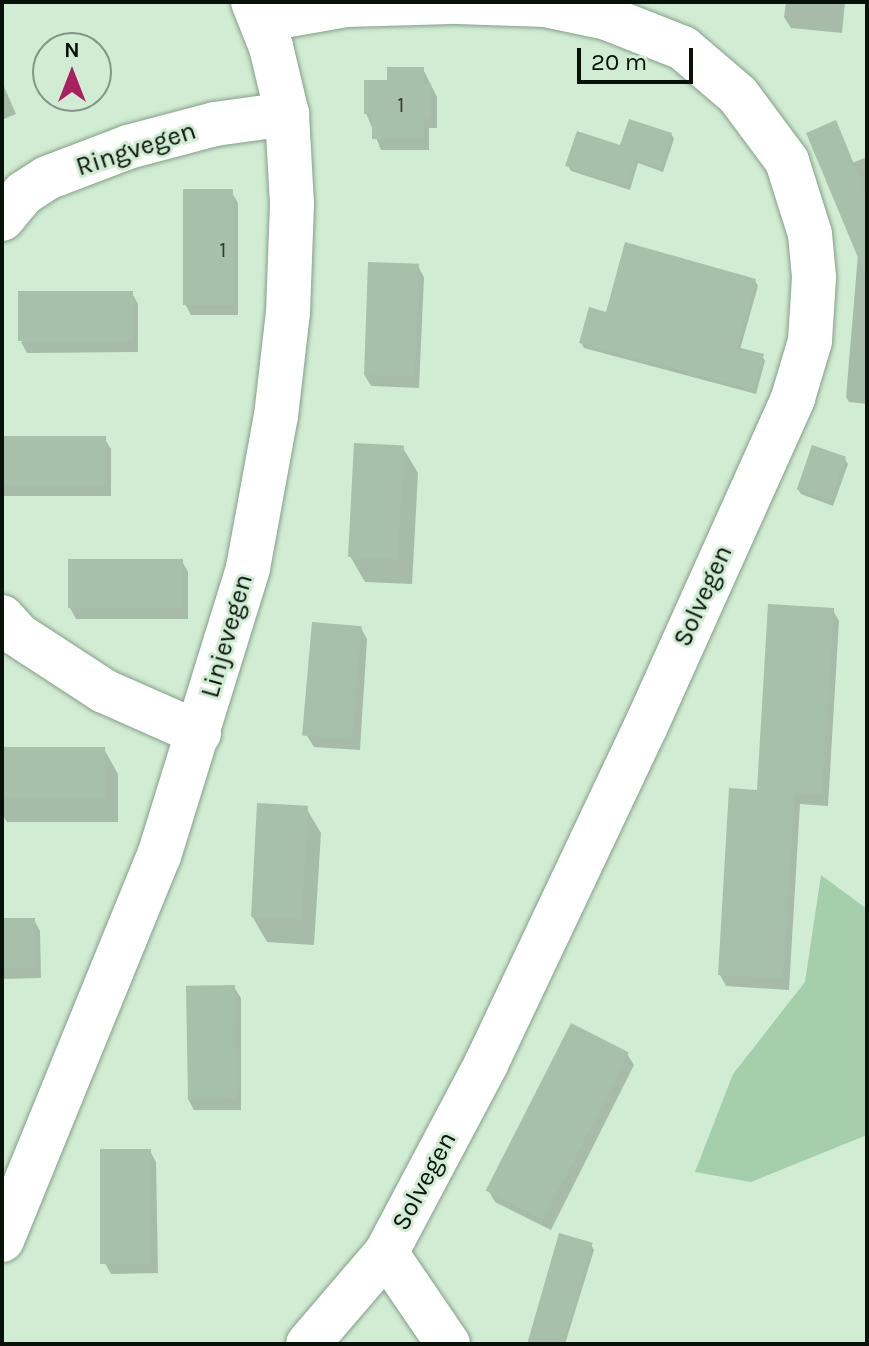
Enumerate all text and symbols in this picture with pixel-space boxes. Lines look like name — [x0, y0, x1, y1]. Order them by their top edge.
north arrow — [32, 32, 112, 112]
scale bar — [581, 32, 697, 82]
text: N — [64, 37, 80, 63]
text: 20 m — [591, 48, 647, 76]
house number: 1 — [397, 93, 405, 119]
street label: Ringvegen — [72, 115, 200, 183]
house number: 1 — [219, 238, 227, 264]
street label: Solvegen — [667, 541, 739, 651]
street label: Linjevegen — [194, 571, 260, 701]
street label: Solvegen — [385, 1126, 463, 1236]

